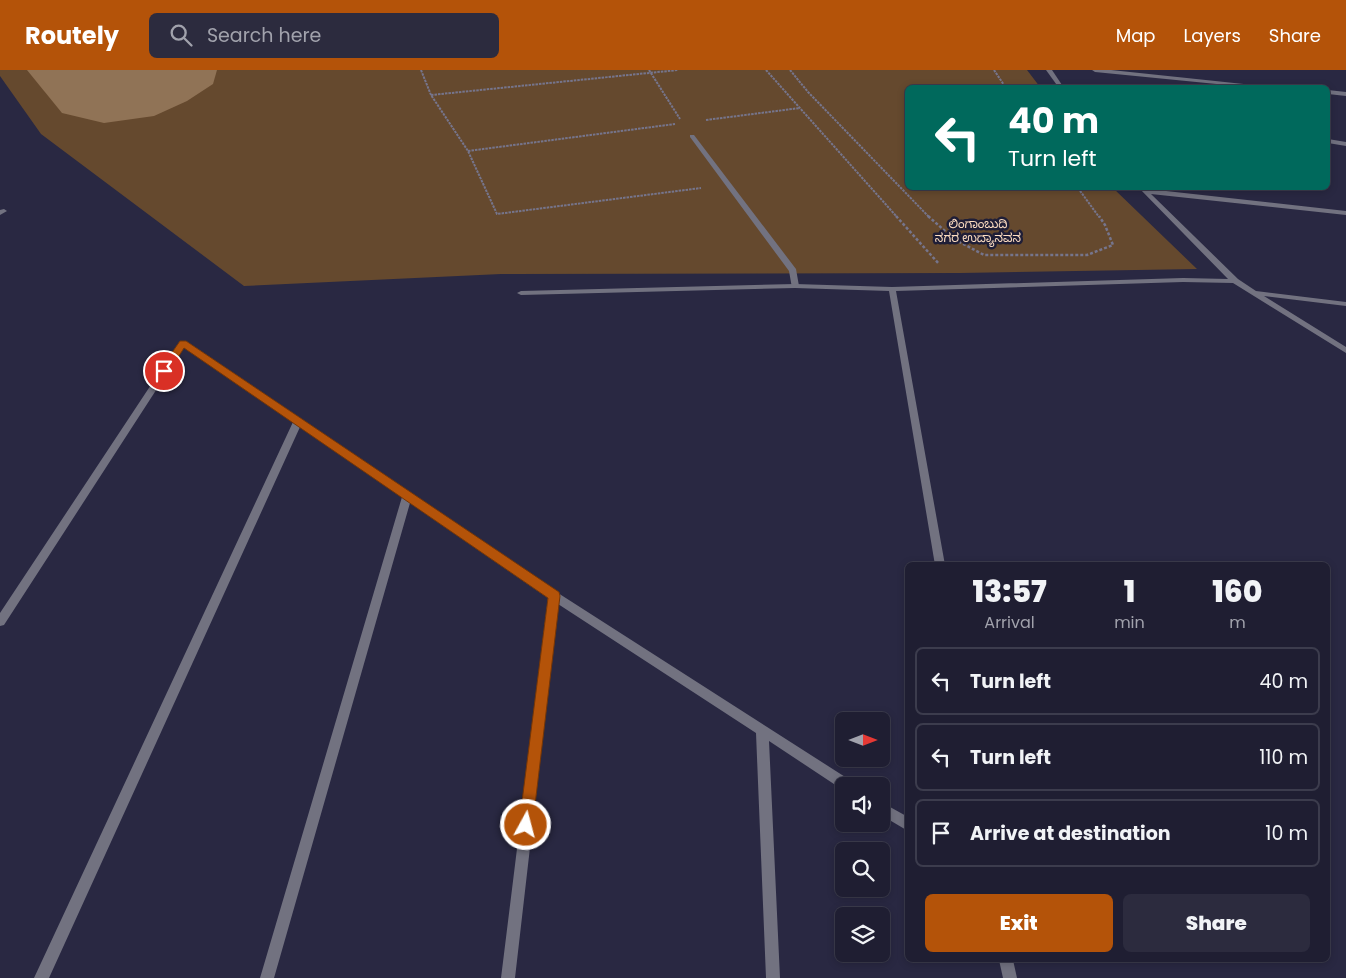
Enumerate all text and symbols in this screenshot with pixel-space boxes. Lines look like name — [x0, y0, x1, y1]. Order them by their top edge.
search box — [149, 13, 499, 58]
text: Routely — [25, 19, 119, 52]
icon: search — [167, 21, 195, 49]
text: Search here — [207, 22, 321, 49]
text: Map — [1116, 23, 1156, 48]
text: Layers — [1184, 23, 1241, 48]
text: Share — [1269, 23, 1321, 48]
text: 40 m — [1008, 96, 1099, 145]
icon: left — [925, 105, 990, 170]
text: Turn left — [1008, 143, 1096, 174]
park label: ಲಿಂಗಾಂಬುದಿ ನಗರ ಉದ್ಯಾನವನ — [935, 215, 1022, 247]
pin — [143, 350, 185, 392]
icon: arrive — [150, 357, 178, 385]
text: 13:57 — [972, 570, 1047, 613]
text: 1 — [1124, 570, 1135, 613]
text: 160 — [1212, 570, 1263, 613]
text: Arrival — [984, 611, 1035, 634]
text: min — [1114, 611, 1145, 634]
text: m — [1229, 611, 1246, 634]
icon: left — [927, 667, 955, 695]
text: Turn left — [970, 668, 1051, 695]
text: 40 m — [1259, 668, 1308, 695]
north arrow — [835, 712, 890, 768]
map controls — [835, 712, 890, 962]
icon: left — [927, 743, 955, 771]
text: Turn left — [970, 744, 1051, 771]
text: 110 m — [1259, 744, 1308, 771]
button: sound — [835, 777, 890, 832]
position arrow — [499, 798, 551, 850]
icon: arrive — [927, 819, 955, 847]
text: Arrive at destination — [970, 820, 1171, 847]
text: 10 m — [1265, 820, 1308, 847]
button: search — [835, 842, 890, 897]
button: Exit — [925, 894, 1113, 952]
button: Share — [1123, 894, 1310, 952]
button: layers — [835, 907, 890, 962]

